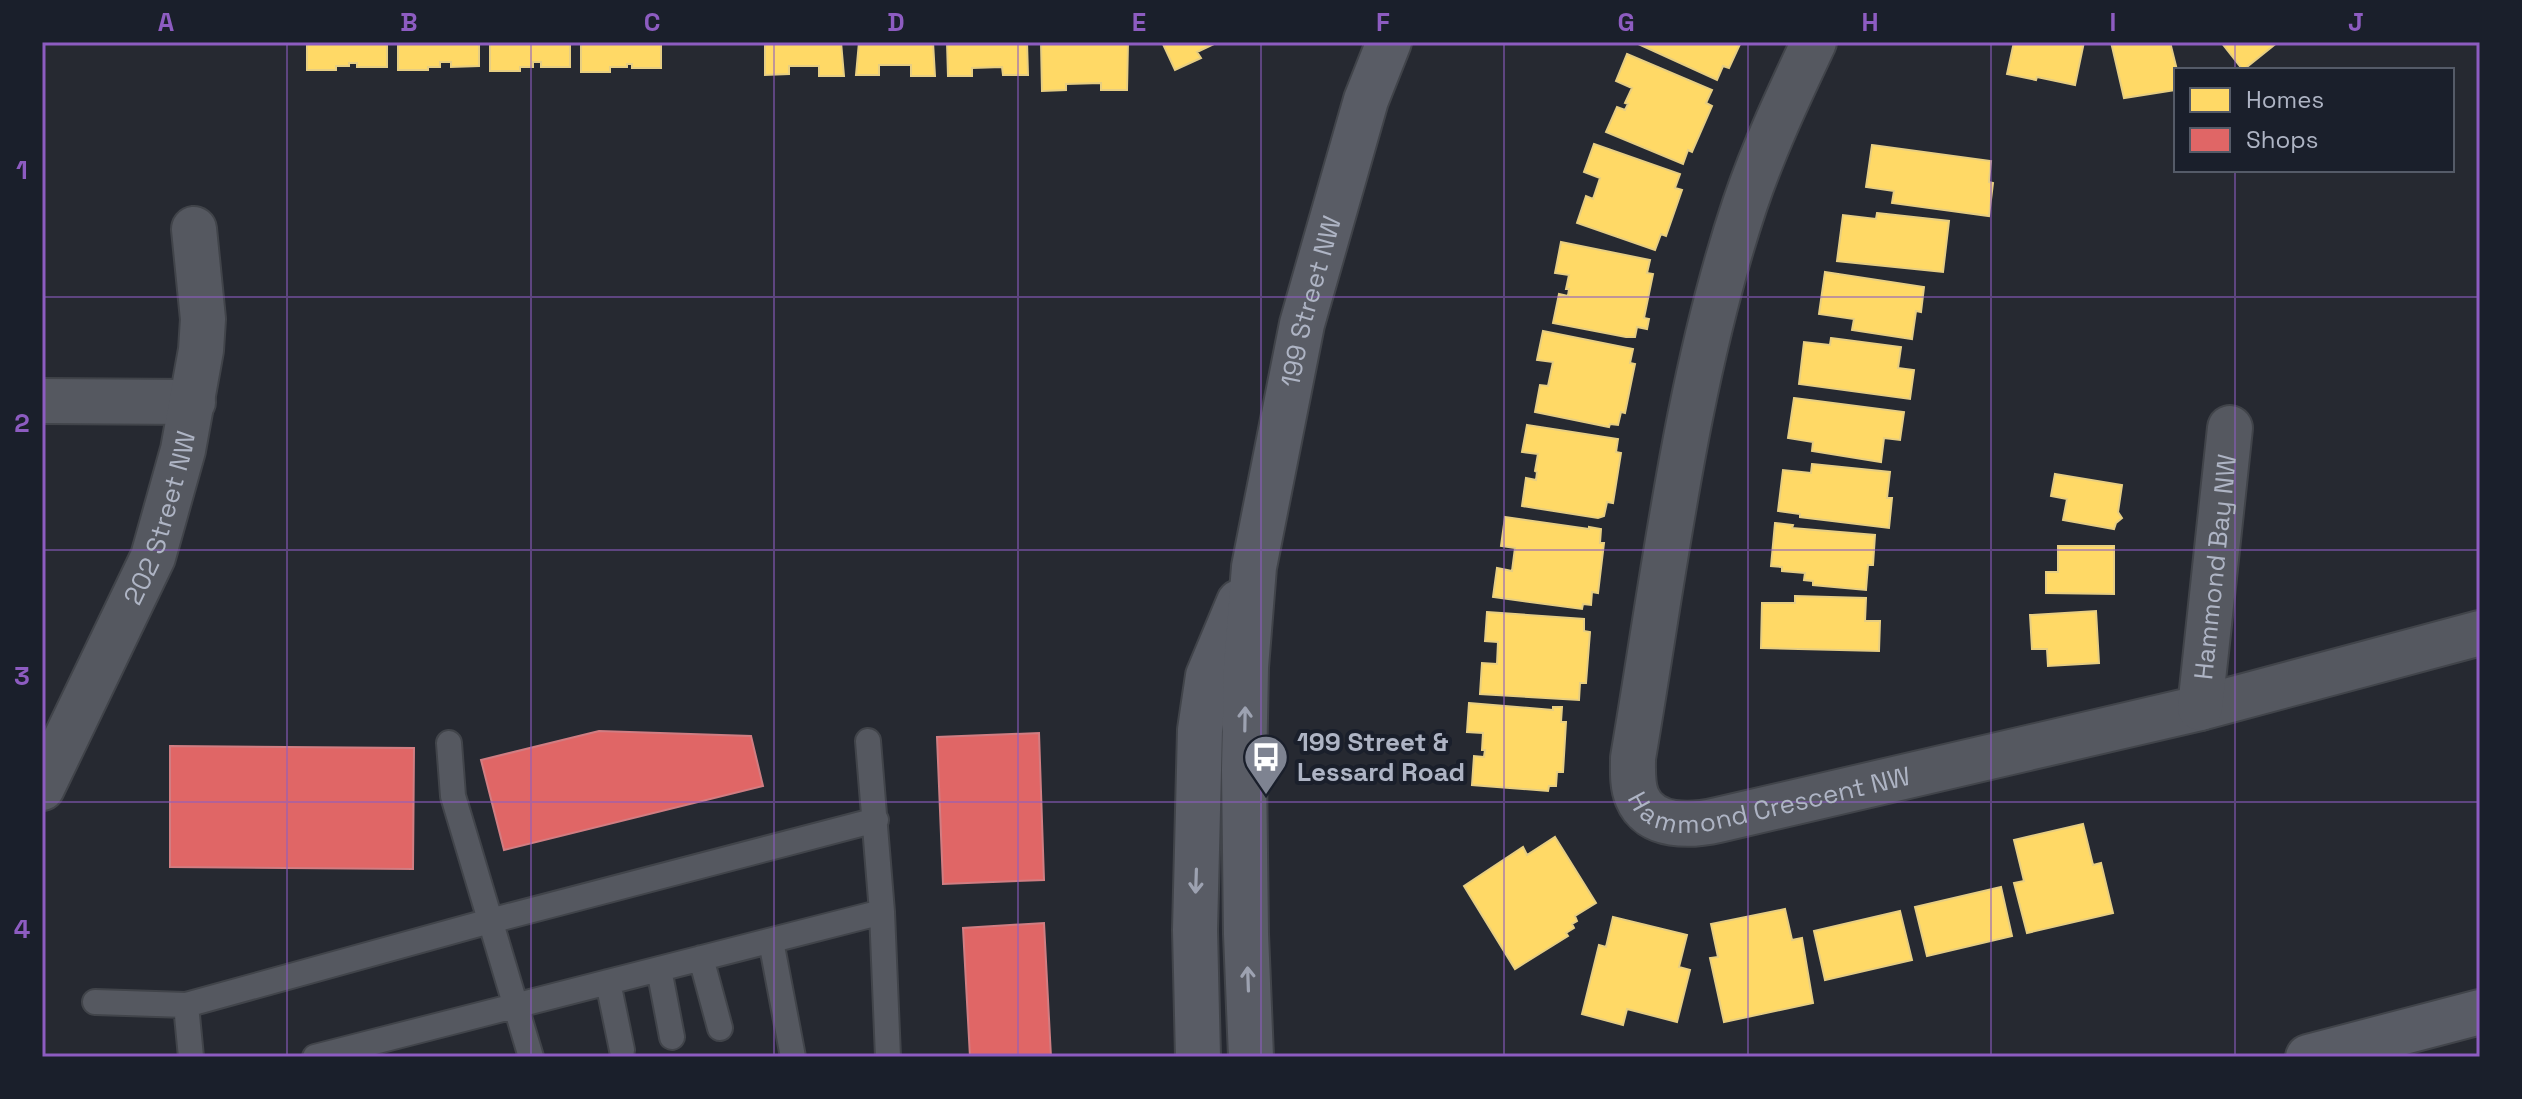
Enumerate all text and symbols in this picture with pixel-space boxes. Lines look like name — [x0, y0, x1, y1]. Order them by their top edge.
text: A — [158, 5, 175, 39]
text: B — [400, 5, 418, 39]
text: C — [644, 5, 660, 39]
text: D — [887, 5, 905, 39]
text: E — [1132, 5, 1146, 39]
text: F — [1376, 5, 1390, 39]
text: G — [1617, 5, 1635, 39]
text: H — [1861, 5, 1879, 39]
text: I — [2110, 5, 2116, 39]
text: J — [2348, 5, 2364, 39]
legend — [2174, 68, 2454, 172]
text: Homes — [2246, 84, 2324, 115]
text: Shops — [2246, 124, 2318, 155]
text: 1 — [16, 153, 28, 187]
street label: 199 Street NW — [1273, 212, 1349, 390]
text: 2 — [14, 406, 30, 440]
street label: 202 Street NW — [116, 428, 203, 610]
street label: Hammond Bay NW — [2186, 452, 2244, 681]
text: 3 — [14, 659, 30, 693]
one-way arrow — [1237, 706, 1253, 733]
place label: 199 Street & Lessard Road — [1297, 725, 1465, 789]
bus stop icon: 199 Street & Lessard Road — [1242, 733, 1290, 796]
street label: Hammond Crescent NW — [1632, 756, 1926, 798]
text: Hammond Crescent NW — [1620, 759, 1914, 841]
one-way arrow — [1189, 867, 1204, 894]
text: 4 — [14, 912, 30, 946]
one-way arrow — [1240, 966, 1255, 993]

